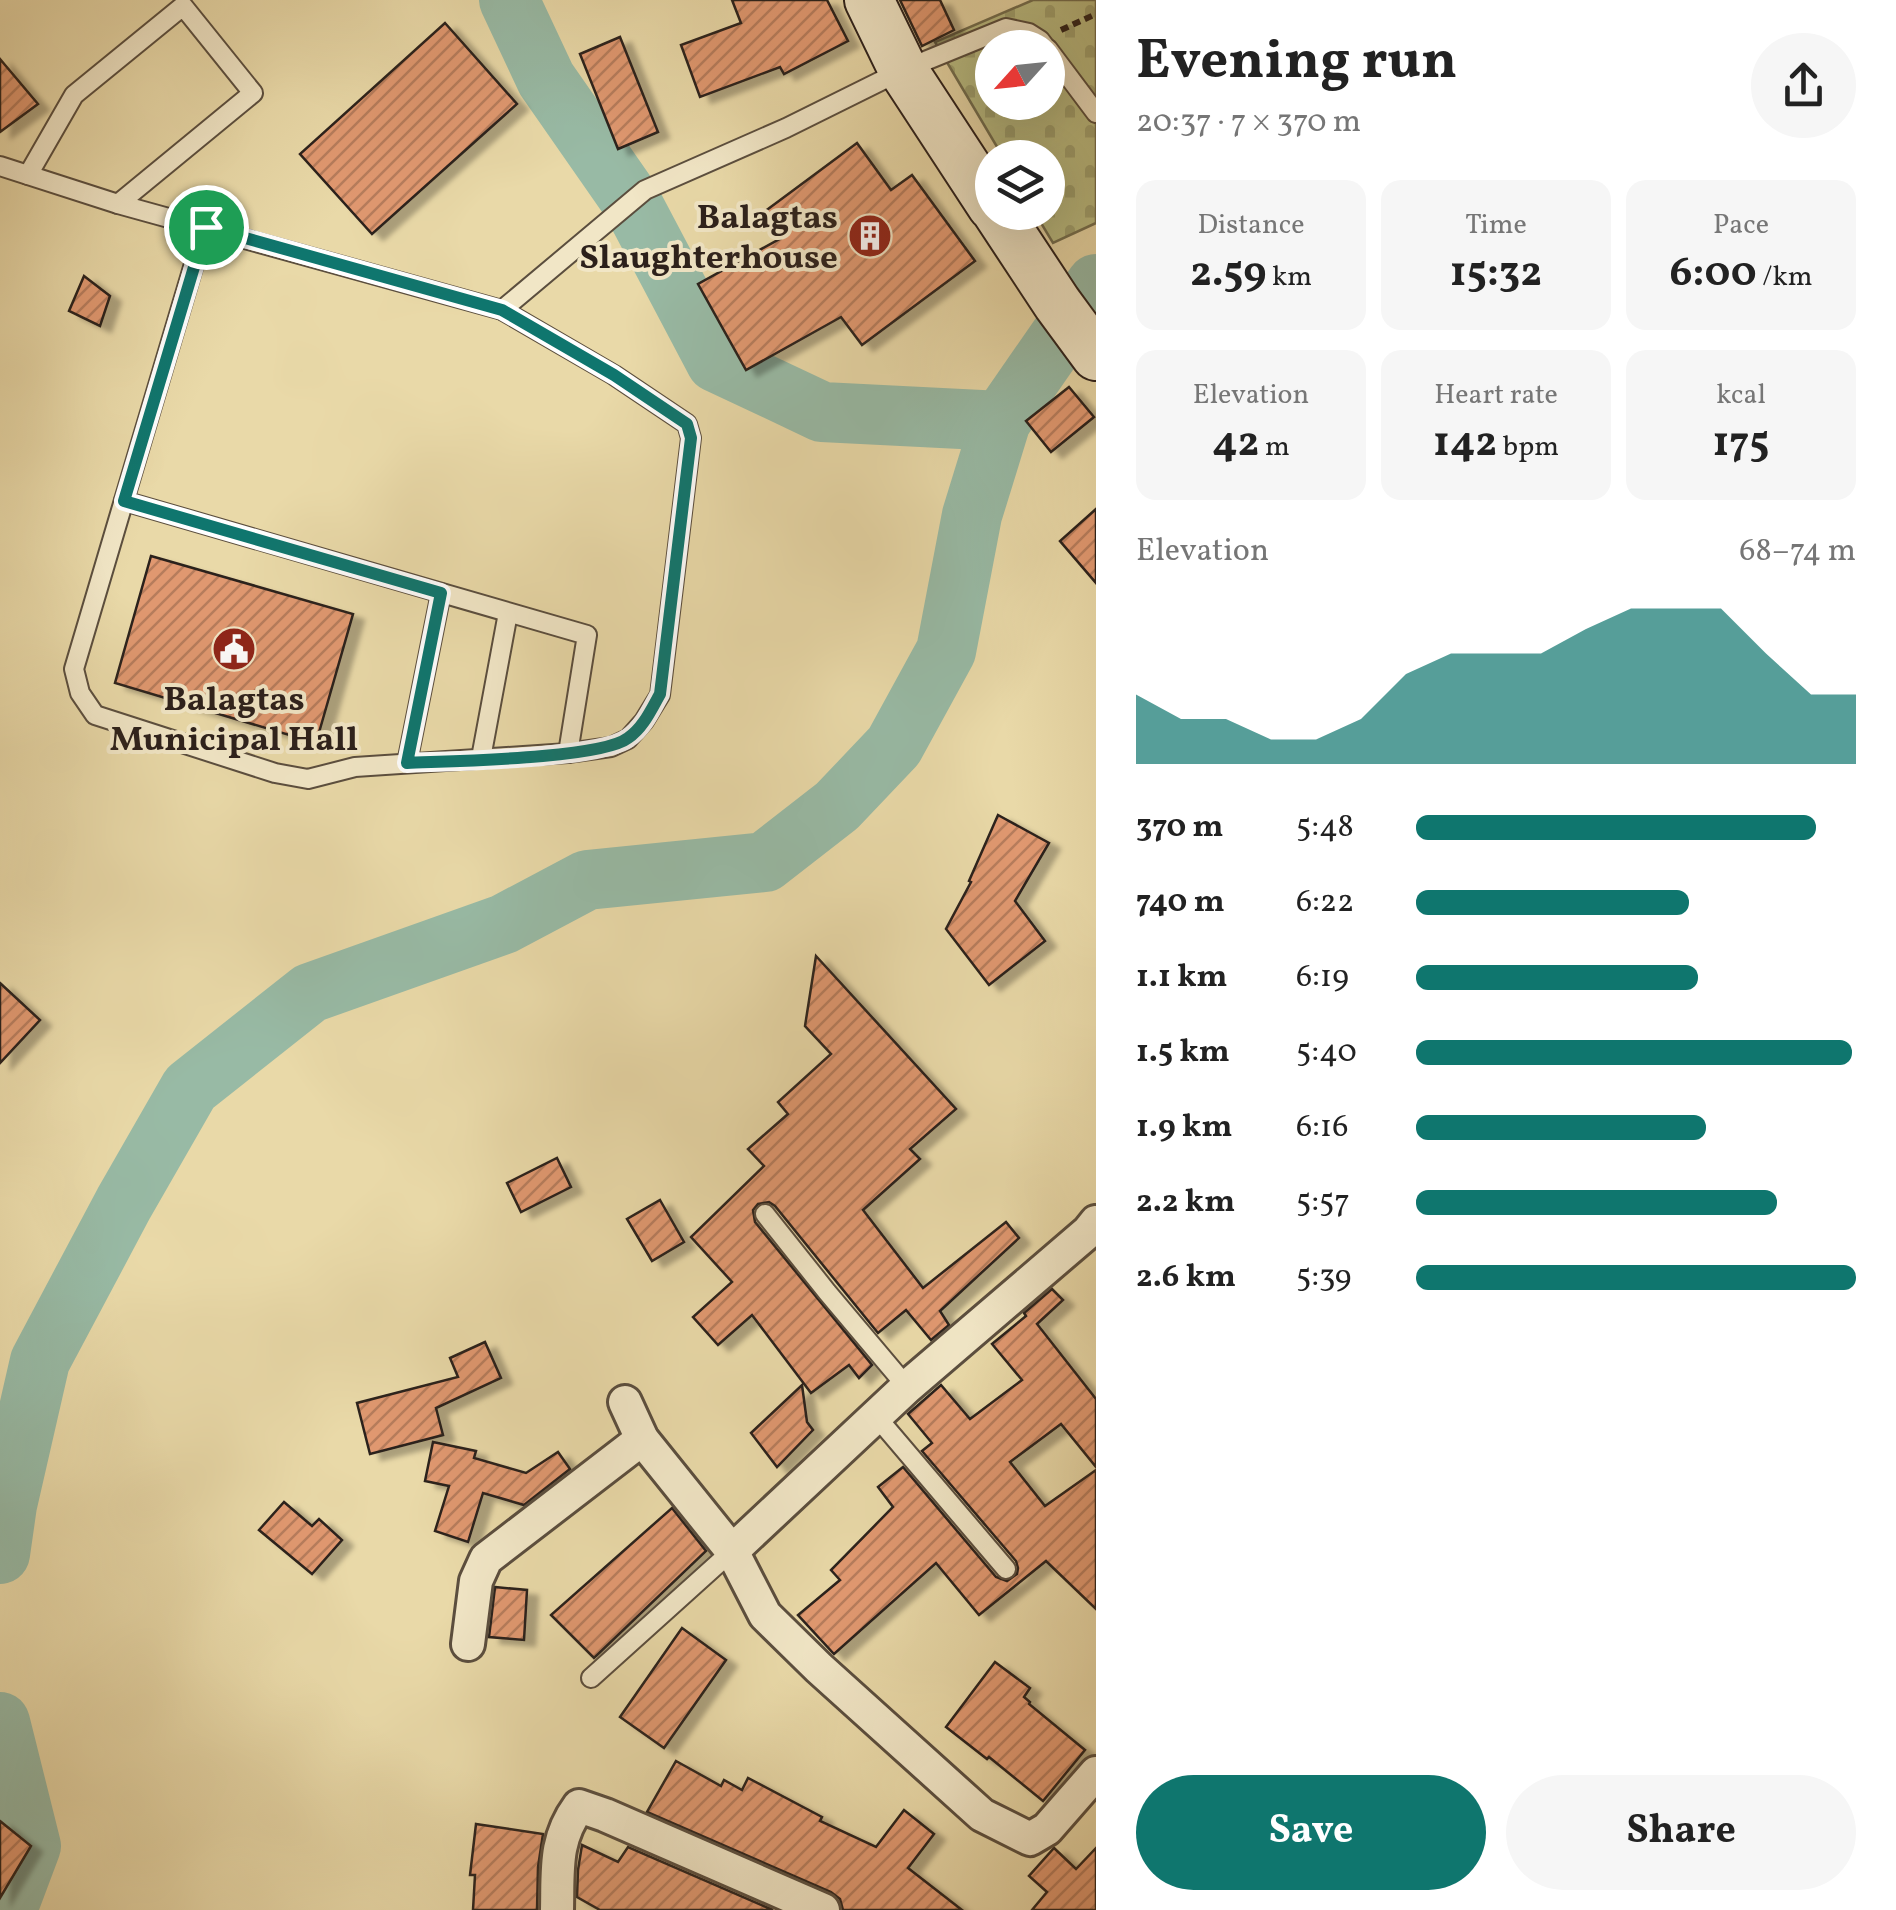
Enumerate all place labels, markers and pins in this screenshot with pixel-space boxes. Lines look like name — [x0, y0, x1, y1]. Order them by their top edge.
pin — [164, 185, 249, 270]
place label: Balagtas Slaughterhouse — [579, 195, 838, 283]
building icon: Balagtas Slaughterhouse — [847, 213, 893, 259]
public building icon: Balagtas Municipal Hall — [211, 626, 257, 672]
place label: Balagtas Municipal Hall — [110, 677, 358, 765]

